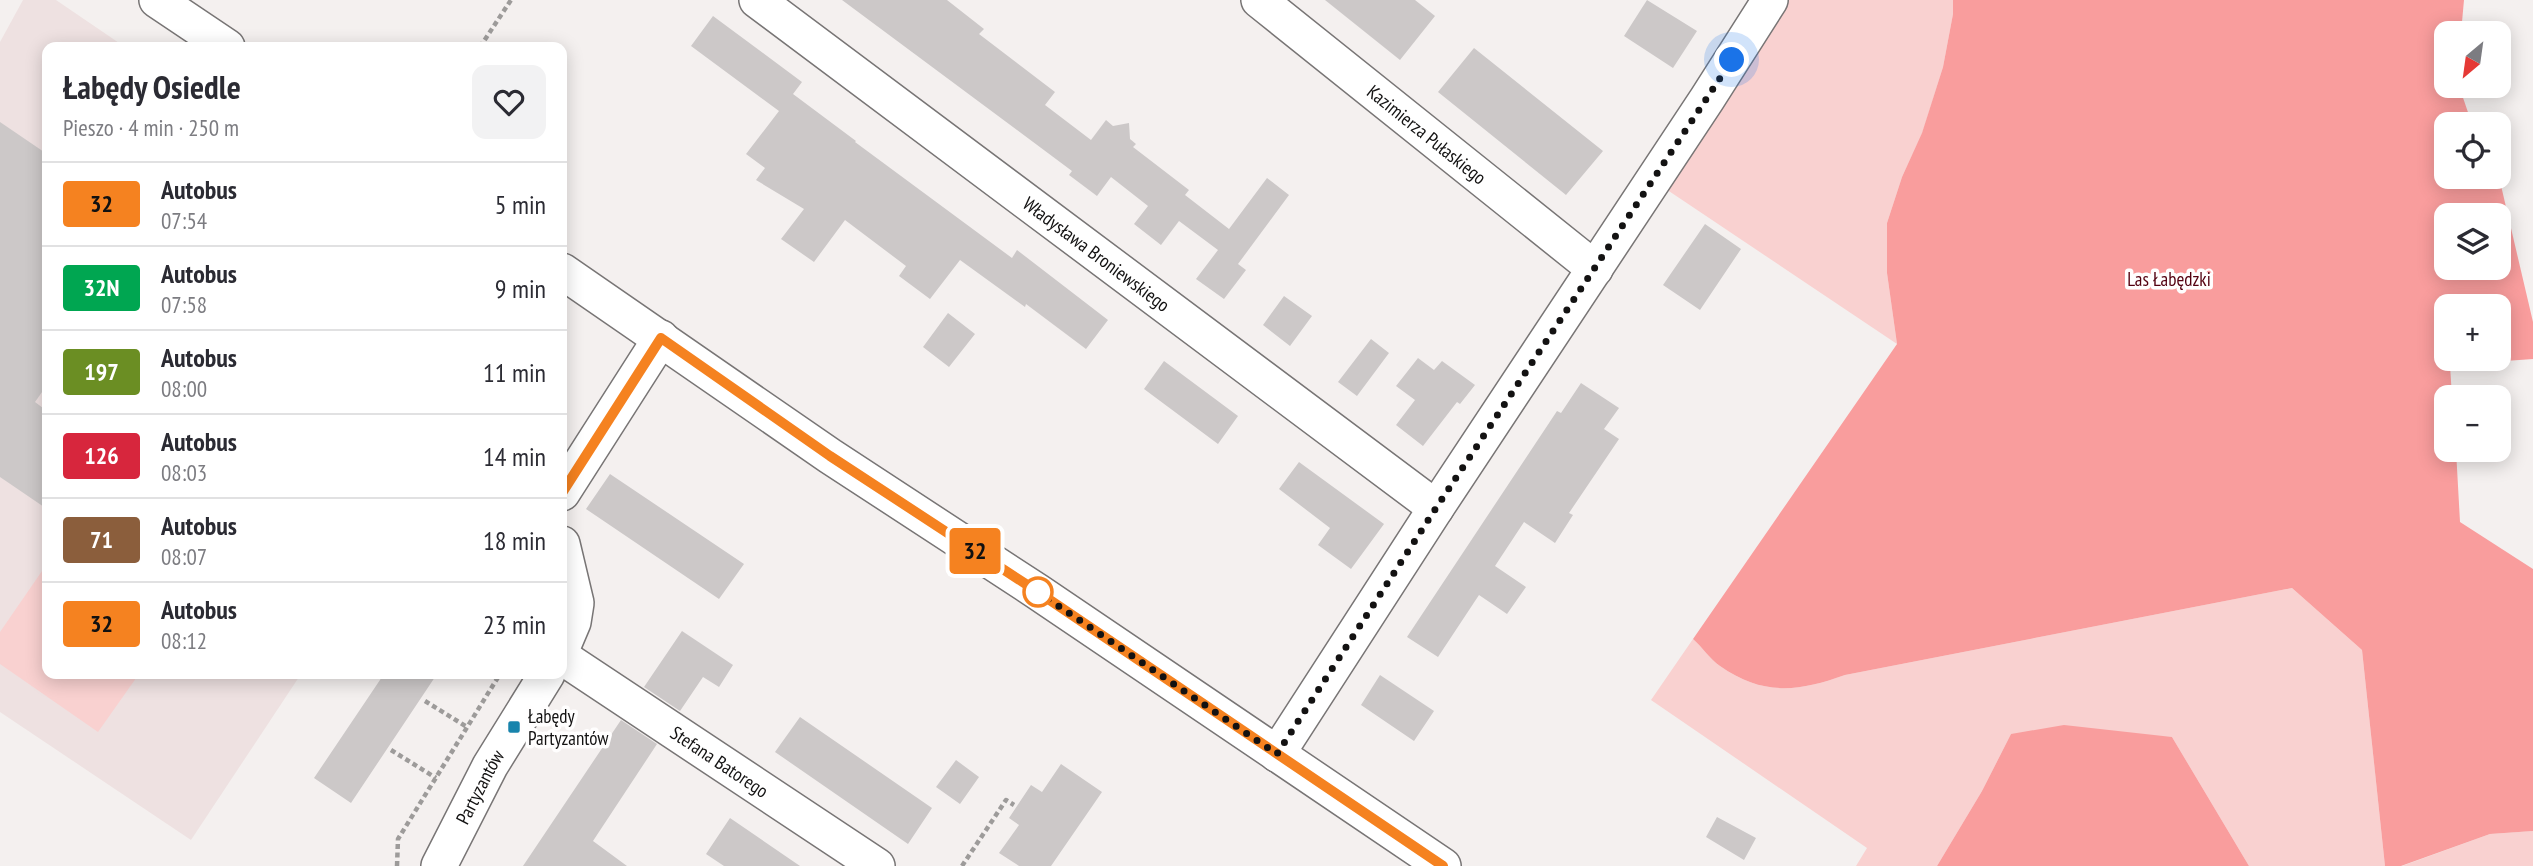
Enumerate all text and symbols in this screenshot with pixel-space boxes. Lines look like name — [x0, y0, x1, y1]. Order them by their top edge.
north arrow — [2434, 21, 2511, 98]
map controls — [2434, 21, 2511, 462]
your location — [1714, 42, 1749, 77]
text: Łabędy Osiedle — [63, 65, 241, 108]
button: heart — [472, 65, 546, 139]
street label: Kazimierza Pułaskiego — [1362, 79, 1491, 189]
button: locate — [2434, 112, 2511, 189]
text: Pieszo · 4 min · 250 m — [63, 113, 239, 142]
text: Autobus — [161, 173, 237, 206]
text: 32 — [90, 188, 113, 219]
text: 5 min — [495, 188, 546, 221]
street label: Władysława Broniewskiego — [1018, 191, 1175, 317]
button: layers — [2434, 203, 2511, 280]
text: 07:54 — [161, 206, 207, 235]
text: Autobus — [161, 257, 237, 290]
park label: Las Łabędzki — [2127, 267, 2211, 291]
text: 32N — [84, 272, 119, 303]
text: 9 min — [495, 272, 546, 305]
text: 07:58 — [161, 290, 207, 319]
button: + — [2434, 294, 2511, 371]
text: Autobus — [161, 341, 237, 374]
text: 197 — [84, 356, 119, 387]
text: 11 min — [483, 356, 546, 389]
text: 08:00 — [161, 374, 207, 403]
button: − — [2434, 385, 2511, 462]
text: Autobus — [161, 425, 237, 458]
text: 126 — [84, 440, 119, 471]
text: 14 min — [483, 440, 546, 473]
text: 08:03 — [161, 458, 207, 487]
text: Autobus — [161, 509, 237, 542]
text: 71 — [90, 524, 113, 555]
text: 18 min — [483, 524, 546, 557]
line badge: 32 — [944, 528, 1006, 574]
text: 32 — [964, 535, 986, 566]
text: 08:07 — [161, 542, 207, 571]
unlabelled marker — [1023, 577, 1053, 607]
text: Autobus — [161, 593, 237, 626]
text: 32 — [90, 608, 113, 639]
text: 23 min — [483, 608, 546, 641]
text: 08:12 — [161, 626, 207, 655]
place label: Łabędy Partyzantów — [528, 704, 609, 750]
marker: Łabędy Partyzantów — [506, 719, 522, 735]
street label: Stefana Batorego — [666, 720, 773, 803]
street label: Partyzantów — [450, 745, 510, 828]

